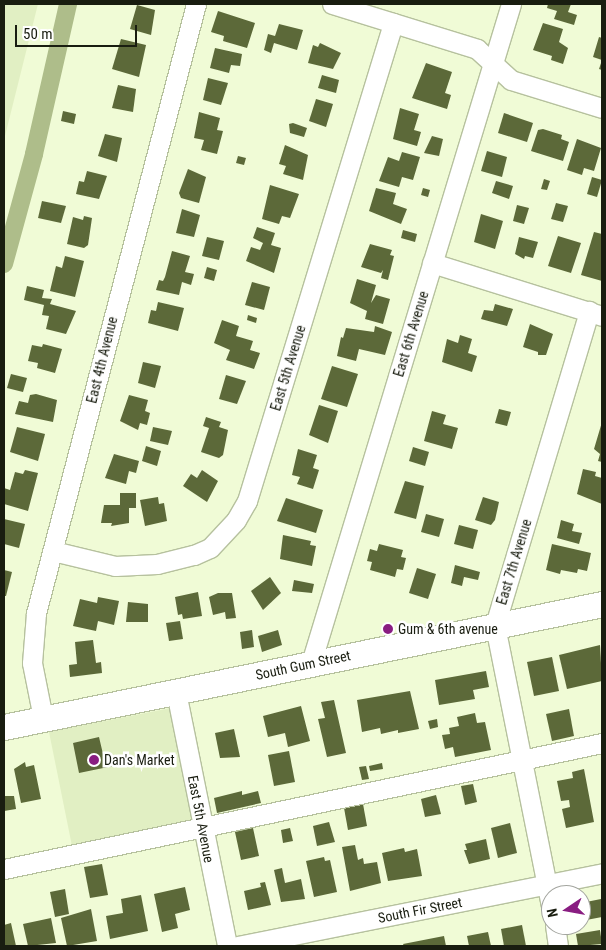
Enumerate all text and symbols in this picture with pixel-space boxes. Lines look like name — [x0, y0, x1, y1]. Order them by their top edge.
scale bar — [18, 15, 140, 47]
text: 50 m — [23, 25, 53, 43]
street label: East 6th Avenue — [390, 289, 432, 379]
street label: East 4th Avenue — [83, 315, 121, 405]
street label: East 5th Avenue — [267, 323, 309, 413]
street label: East 7th Avenue — [493, 517, 535, 607]
place label: Gum & 6th avenue — [398, 621, 498, 637]
marker: Gum & 6th avenue — [382, 623, 394, 635]
street label: South Gum Street — [254, 647, 352, 683]
place label: Dan's Market — [104, 752, 175, 768]
marker: Dan's Market — [88, 754, 100, 766]
street label: East 5th Avenue — [184, 774, 218, 864]
north arrow — [541, 885, 591, 935]
street label: South Fir Street — [376, 894, 464, 926]
text: N — [544, 907, 561, 919]

